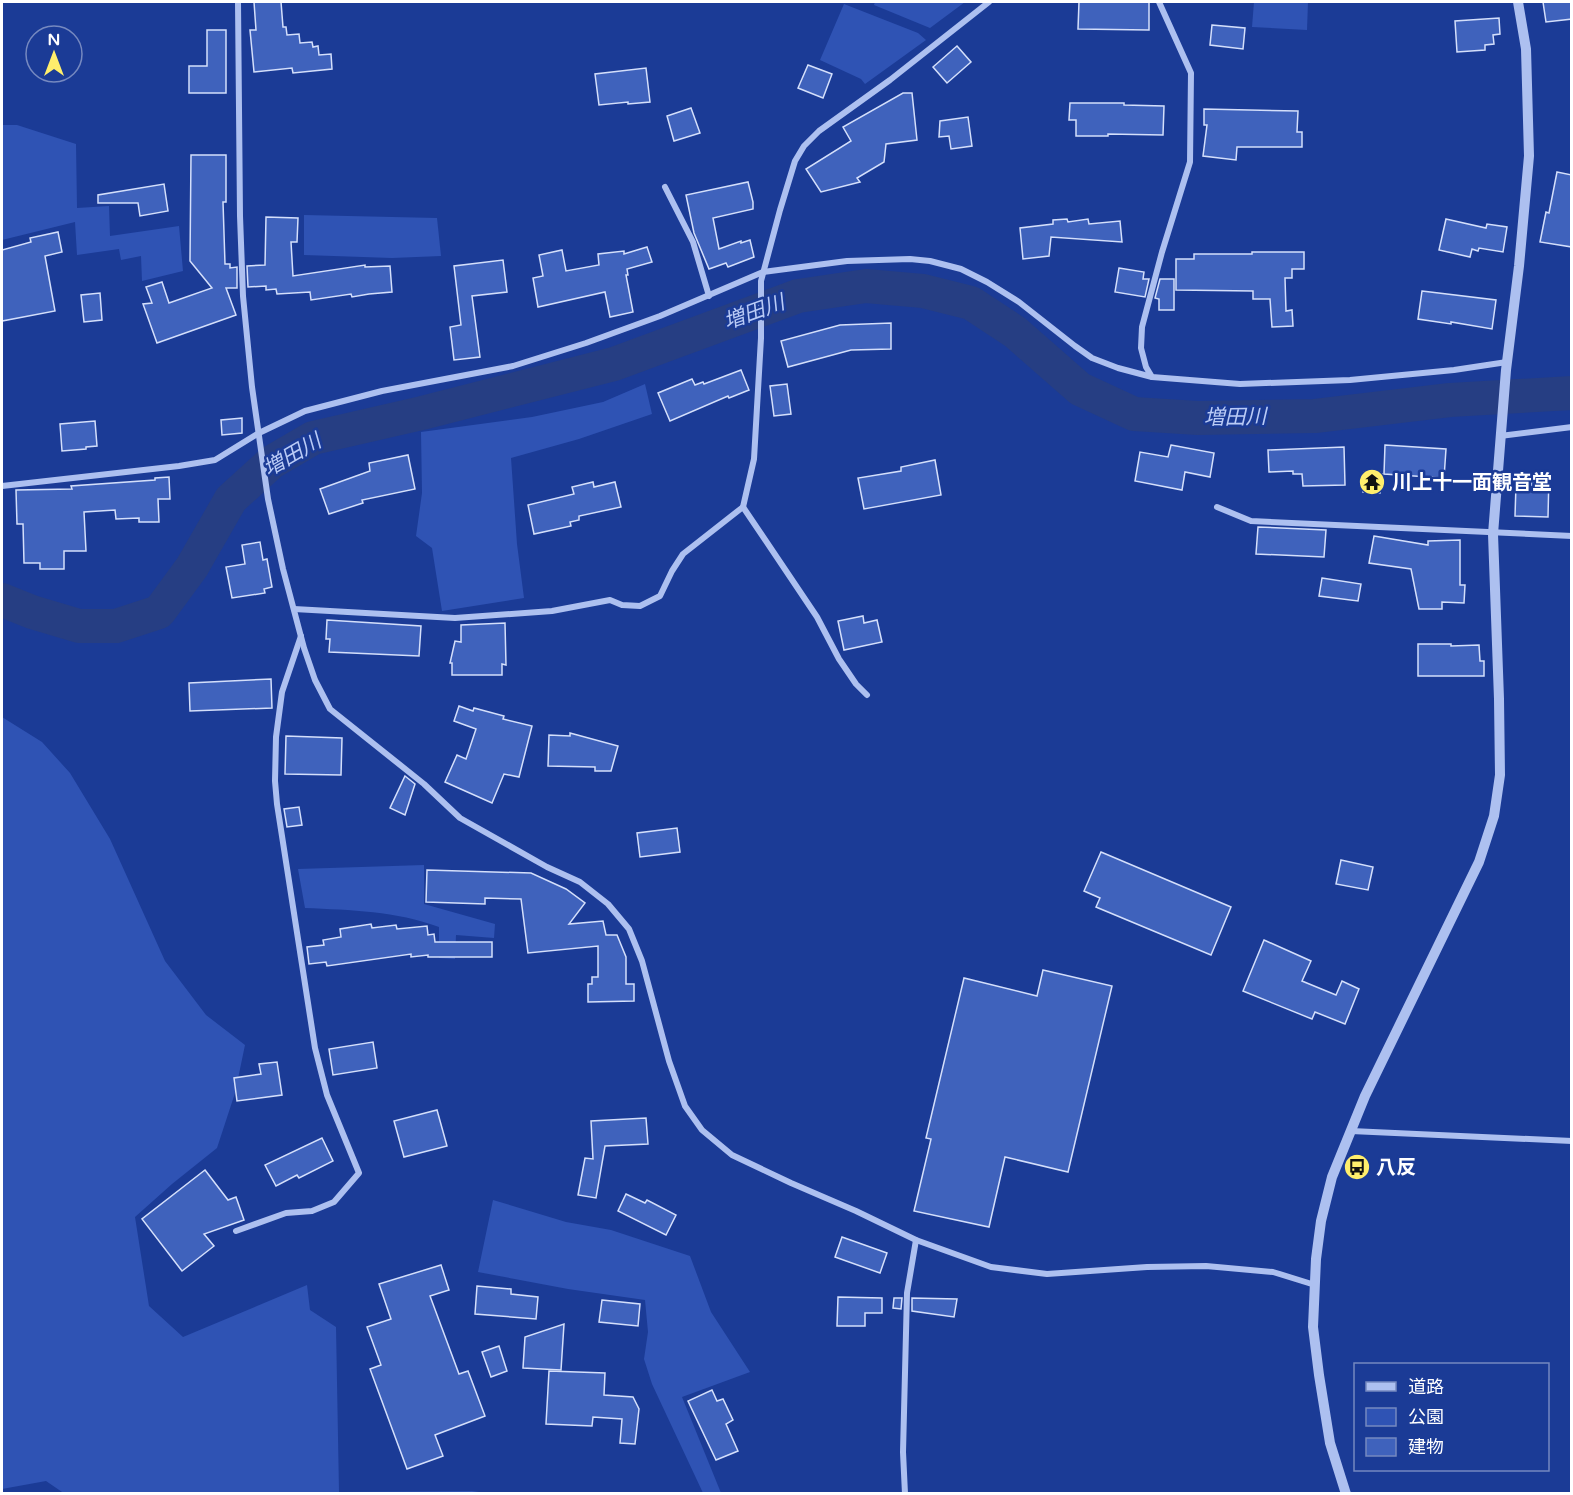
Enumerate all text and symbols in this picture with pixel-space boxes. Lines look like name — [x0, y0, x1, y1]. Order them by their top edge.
north arrow — [24, 24, 84, 84]
text: N — [48, 30, 60, 50]
water label: 増田川 — [720, 289, 790, 335]
water label: 増田川 — [1203, 404, 1269, 431]
water label: 増田川 — [259, 428, 328, 482]
temple icon: 川上十一面観音堂 — [1357, 467, 1387, 497]
place label: 川上十一面観音堂 — [1392, 471, 1552, 495]
bus stop icon: 八反 — [1342, 1152, 1372, 1182]
place label: 八反 — [1376, 1156, 1416, 1180]
legend — [1354, 1363, 1549, 1471]
text: 道路 — [1408, 1376, 1444, 1398]
text: 公園 — [1408, 1406, 1444, 1428]
text: 建物 — [1408, 1436, 1444, 1458]

